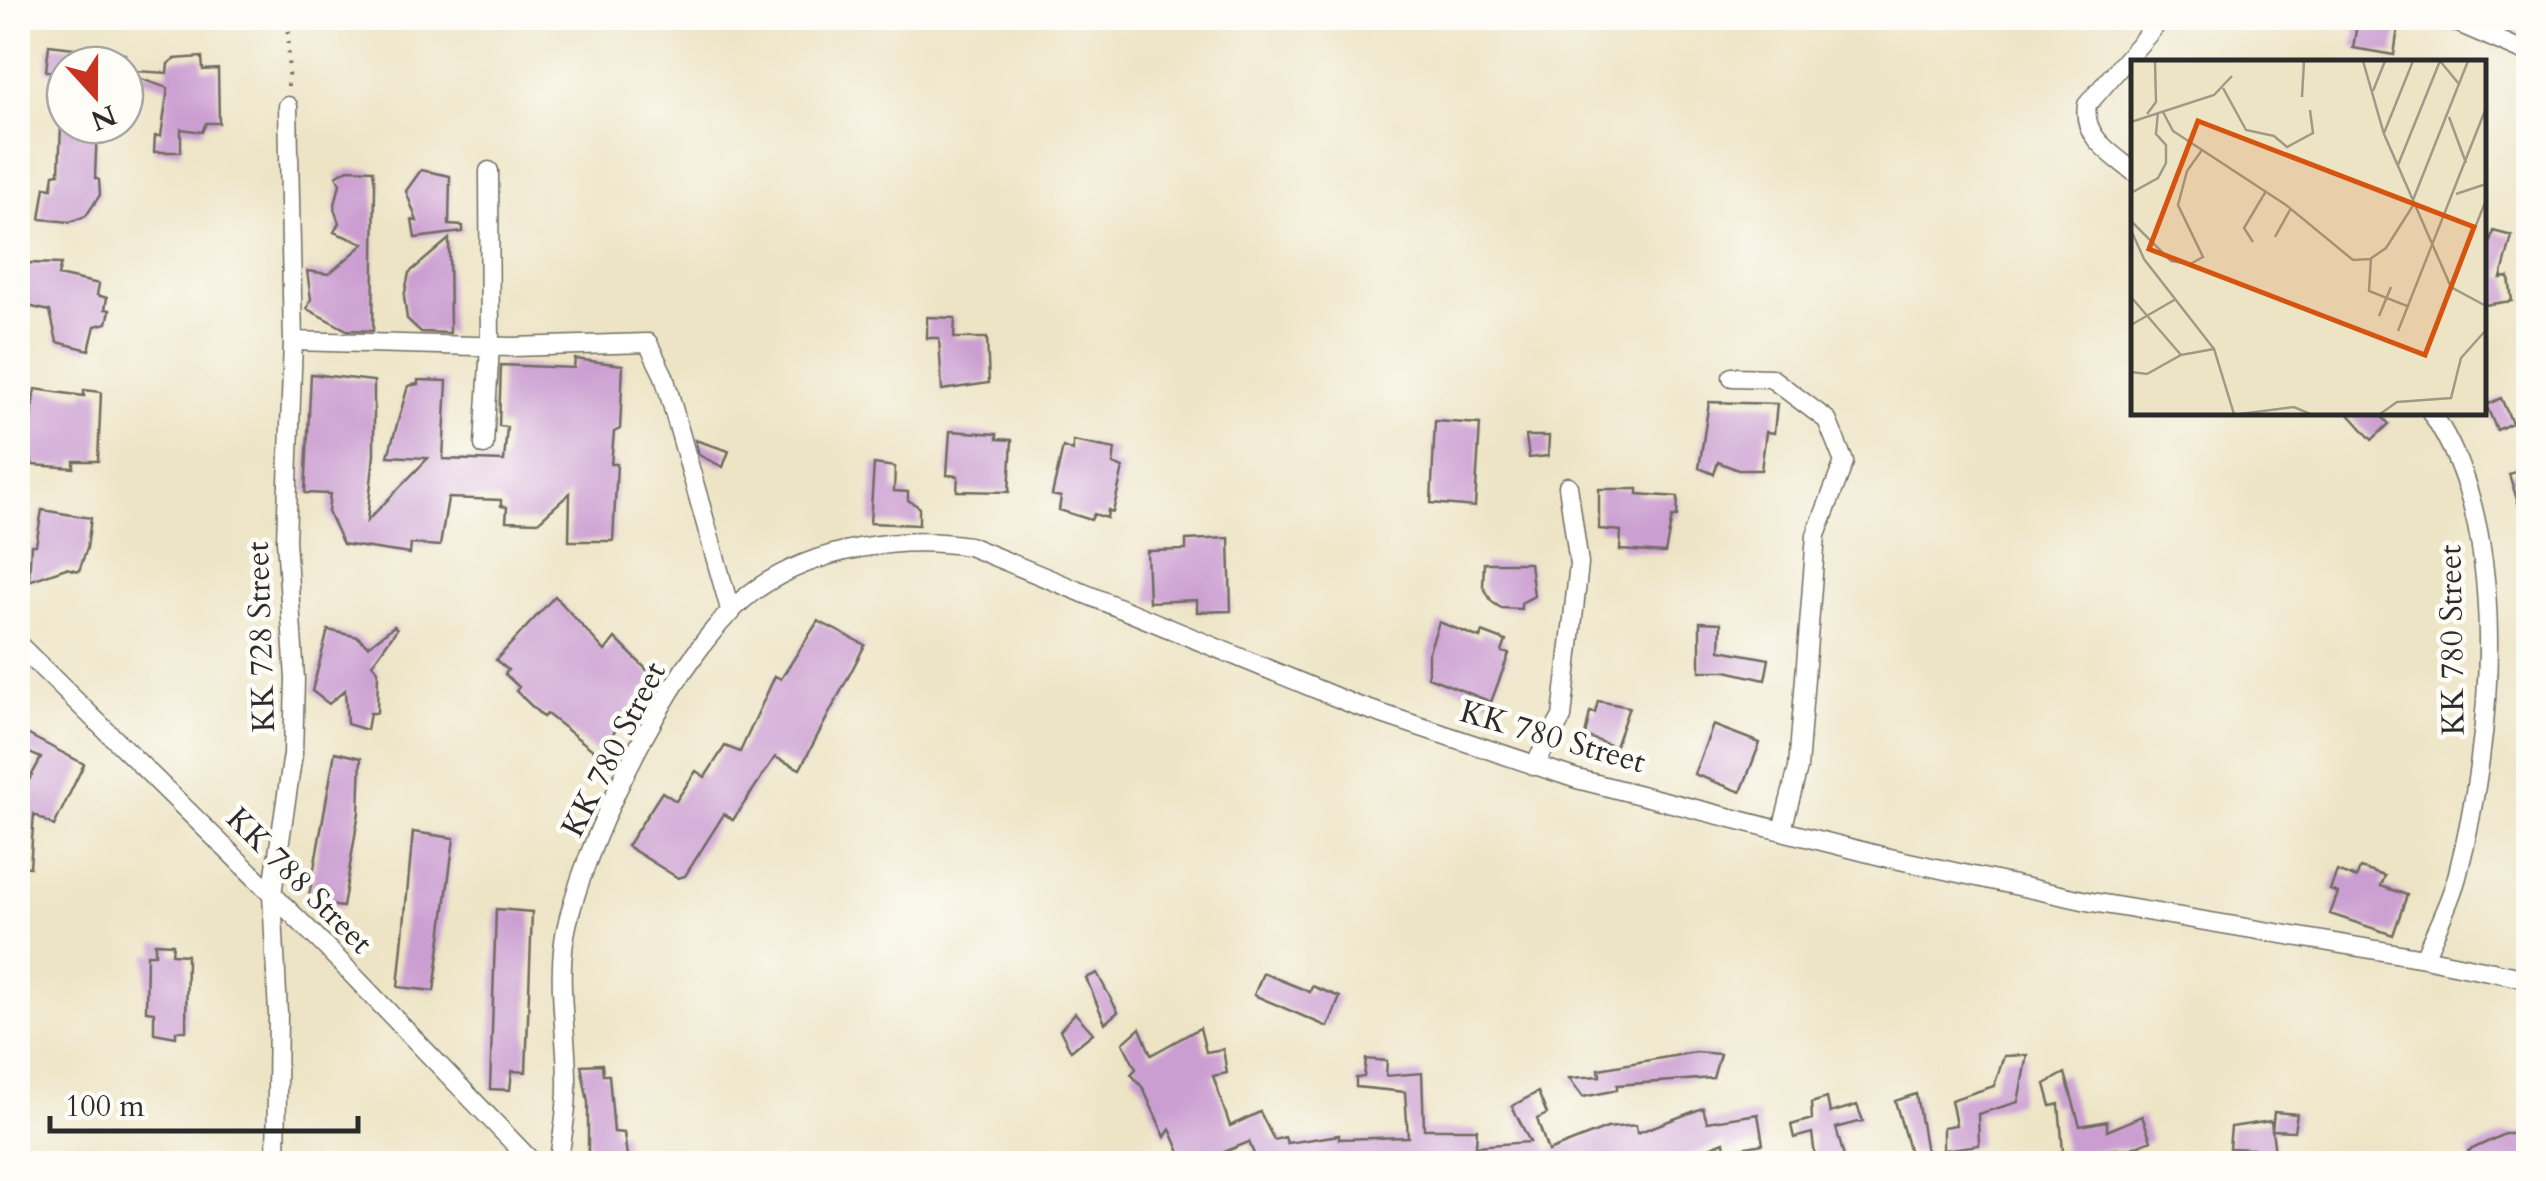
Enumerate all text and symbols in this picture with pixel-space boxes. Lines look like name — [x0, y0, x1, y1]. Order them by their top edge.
north arrow — [45, 45, 145, 145]
inset map — [2131, 60, 2486, 415]
text: N — [85, 95, 122, 139]
street label: KK 728 Street — [236, 541, 286, 733]
street label: KK 780 Street — [2428, 544, 2476, 736]
street label: KK 780 Street — [551, 654, 677, 845]
street label: KK 780 Street — [1455, 689, 1651, 784]
street label: KK 788 Street — [216, 798, 382, 964]
scale bar — [50, 1071, 358, 1133]
text: 100 m — [65, 1086, 145, 1127]

